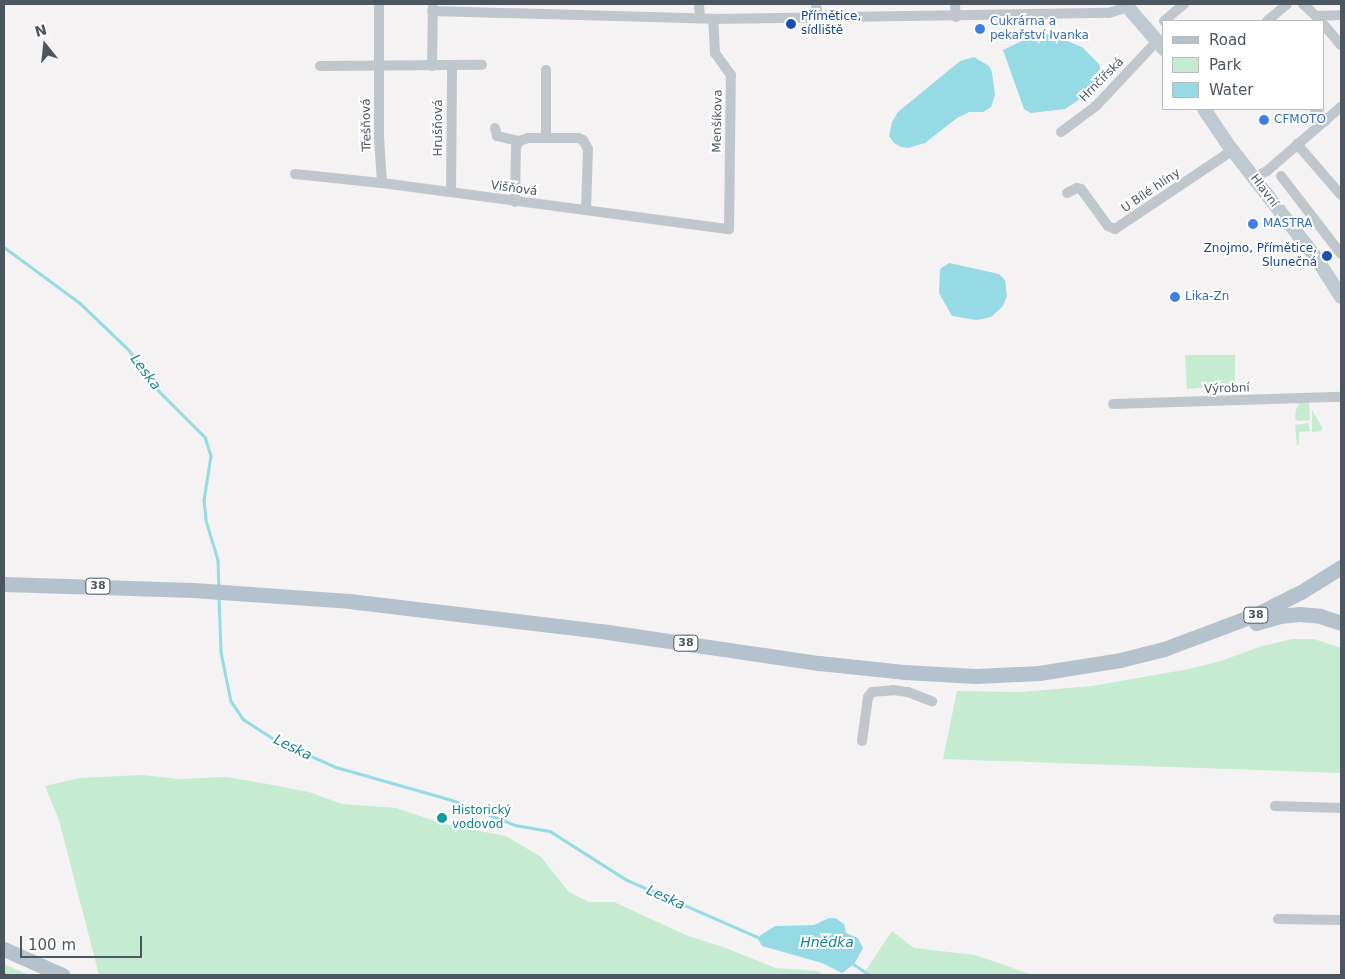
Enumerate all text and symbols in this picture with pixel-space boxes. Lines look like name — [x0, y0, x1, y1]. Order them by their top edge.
place label: Přímětice, sídliště — [801, 10, 861, 38]
place label: Cukrárna a pekařství Ivanka — [990, 15, 1089, 43]
marker: Přímětice, sídliště — [785, 18, 797, 30]
north arrow — [20, 20, 70, 70]
legend — [1162, 20, 1325, 110]
text: N — [33, 21, 49, 40]
marker: Cukrárna a pekařství Ivanka — [974, 23, 986, 35]
text: Road — [1209, 31, 1247, 49]
street label: Hrnčířská — [1077, 55, 1127, 105]
text: Park — [1209, 56, 1241, 74]
text: Water — [1209, 81, 1253, 99]
street label: Menšíkova — [710, 89, 726, 153]
street label: Třešňová — [359, 98, 375, 152]
street label: Hrušňová — [432, 99, 446, 157]
place label: CFMOTO — [1274, 113, 1326, 127]
marker: CFMOTO — [1258, 114, 1270, 126]
street label: U Bílé hlíny — [1119, 166, 1183, 216]
street label: Hlavní — [1247, 172, 1281, 210]
street label: Višňová — [490, 179, 538, 199]
place label: MASTRA — [1263, 217, 1313, 231]
marker: MASTRA — [1247, 218, 1259, 230]
place label: Znojmo, Přímětice, Slunečná — [1204, 242, 1317, 270]
marker: Znojmo, Přímětice, Slunečná — [1321, 250, 1333, 262]
place label: Lika-Zn — [1185, 290, 1229, 304]
marker: Lika-Zn — [1169, 291, 1181, 303]
water label: Leska — [127, 351, 165, 393]
street label: Výrobní — [1204, 381, 1250, 397]
road number: 38 — [84, 578, 112, 594]
road number: 38 — [1242, 606, 1270, 624]
road number: 38 — [672, 634, 700, 651]
water label: Leska — [271, 731, 315, 763]
place label: Historický vodovod — [452, 804, 511, 832]
marker: Historický vodovod — [436, 812, 448, 824]
water label: Leska — [644, 881, 688, 913]
scale bar — [22, 926, 145, 958]
water label: Hnědka — [800, 934, 854, 950]
text: 100 m — [28, 936, 76, 954]

